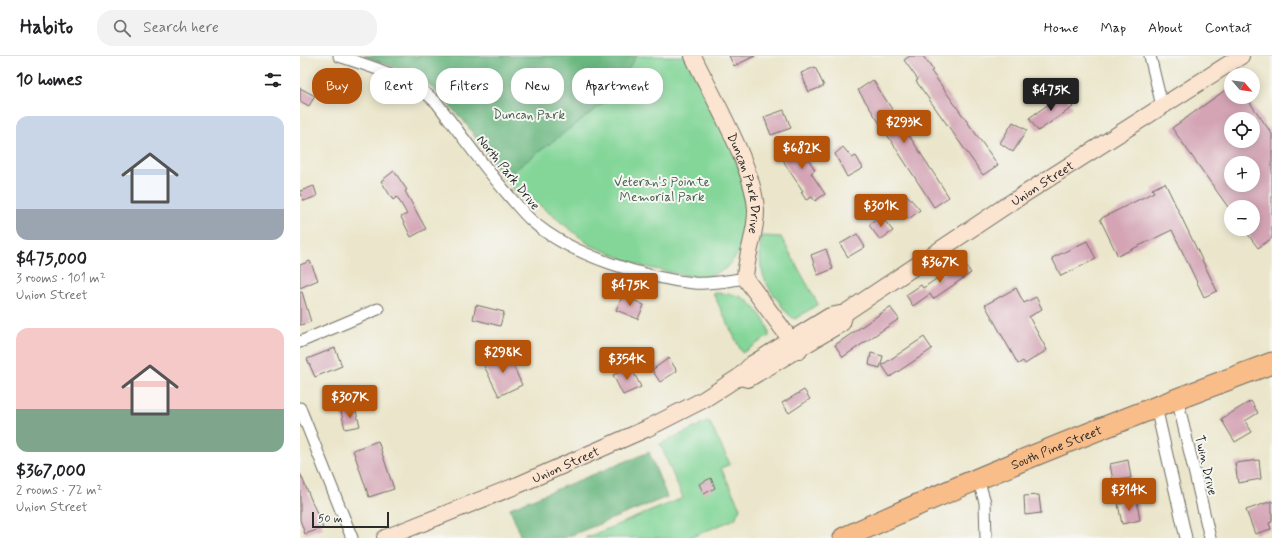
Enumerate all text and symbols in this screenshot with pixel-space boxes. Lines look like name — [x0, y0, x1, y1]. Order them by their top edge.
search box — [97, 10, 377, 46]
text: Habito — [20, 15, 73, 40]
icon: search — [111, 17, 133, 39]
text: Search here — [143, 18, 219, 38]
text: Home — [1044, 19, 1078, 37]
text: Map — [1100, 19, 1126, 37]
text: About — [1148, 19, 1183, 37]
text: Contact — [1205, 19, 1252, 37]
chip: Buy — [312, 68, 362, 104]
chip: Rent — [370, 68, 428, 104]
chip: Filters — [436, 68, 503, 104]
chip: New — [511, 68, 564, 104]
chip: Apartment — [572, 68, 663, 104]
north arrow — [1224, 68, 1260, 104]
map controls — [1224, 68, 1260, 236]
text: 10 homes — [16, 69, 82, 91]
icon: filters — [262, 69, 284, 91]
pin: $475K — [1023, 78, 1079, 112]
text: $475K — [1032, 82, 1070, 99]
park label: Duncan Park — [493, 107, 565, 124]
pin: $293K — [876, 110, 932, 144]
button: locate — [1224, 112, 1260, 148]
text: $293K — [886, 114, 922, 131]
street label: Duncan Park Drive — [723, 131, 763, 235]
street label: North Park Drive — [472, 132, 543, 214]
pin: $682K — [774, 136, 830, 170]
text: $682K — [783, 140, 821, 157]
icon: home — [114, 142, 186, 214]
button: + — [1224, 156, 1260, 192]
street label: Union Street — [1008, 158, 1078, 211]
park label: Veteran's Pointe Memorial Park — [614, 174, 710, 206]
pin: $301K — [853, 194, 909, 228]
text: $301K — [863, 198, 899, 215]
button: − — [1224, 200, 1260, 236]
text: $475,000 — [16, 248, 87, 270]
pin: $367K — [912, 250, 968, 284]
text: $367K — [921, 254, 959, 271]
text: 3 rooms · 101 m² — [16, 270, 105, 287]
pin: $475K — [602, 273, 658, 307]
text: $475K — [611, 277, 649, 294]
text: Union Street — [16, 287, 88, 304]
pin: $298K — [475, 340, 531, 374]
text: $298K — [484, 344, 522, 361]
pin: $354K — [599, 347, 655, 381]
text: $354K — [608, 351, 646, 368]
icon: home — [114, 354, 186, 426]
pin: $307K — [322, 385, 378, 419]
text: $307K — [331, 389, 369, 406]
street label: South Pine Street — [1009, 422, 1105, 474]
street label: Twin Drive — [1190, 434, 1221, 497]
street label: Union Street — [530, 443, 602, 488]
text: $367,000 — [16, 460, 86, 482]
pin: $314K — [1101, 478, 1157, 512]
text: 2 rooms · 72 m² — [16, 482, 102, 499]
text: $314K — [1111, 482, 1147, 499]
text: Union Street — [16, 499, 88, 516]
scale bar — [312, 510, 389, 529]
text: 50 m — [318, 512, 343, 526]

